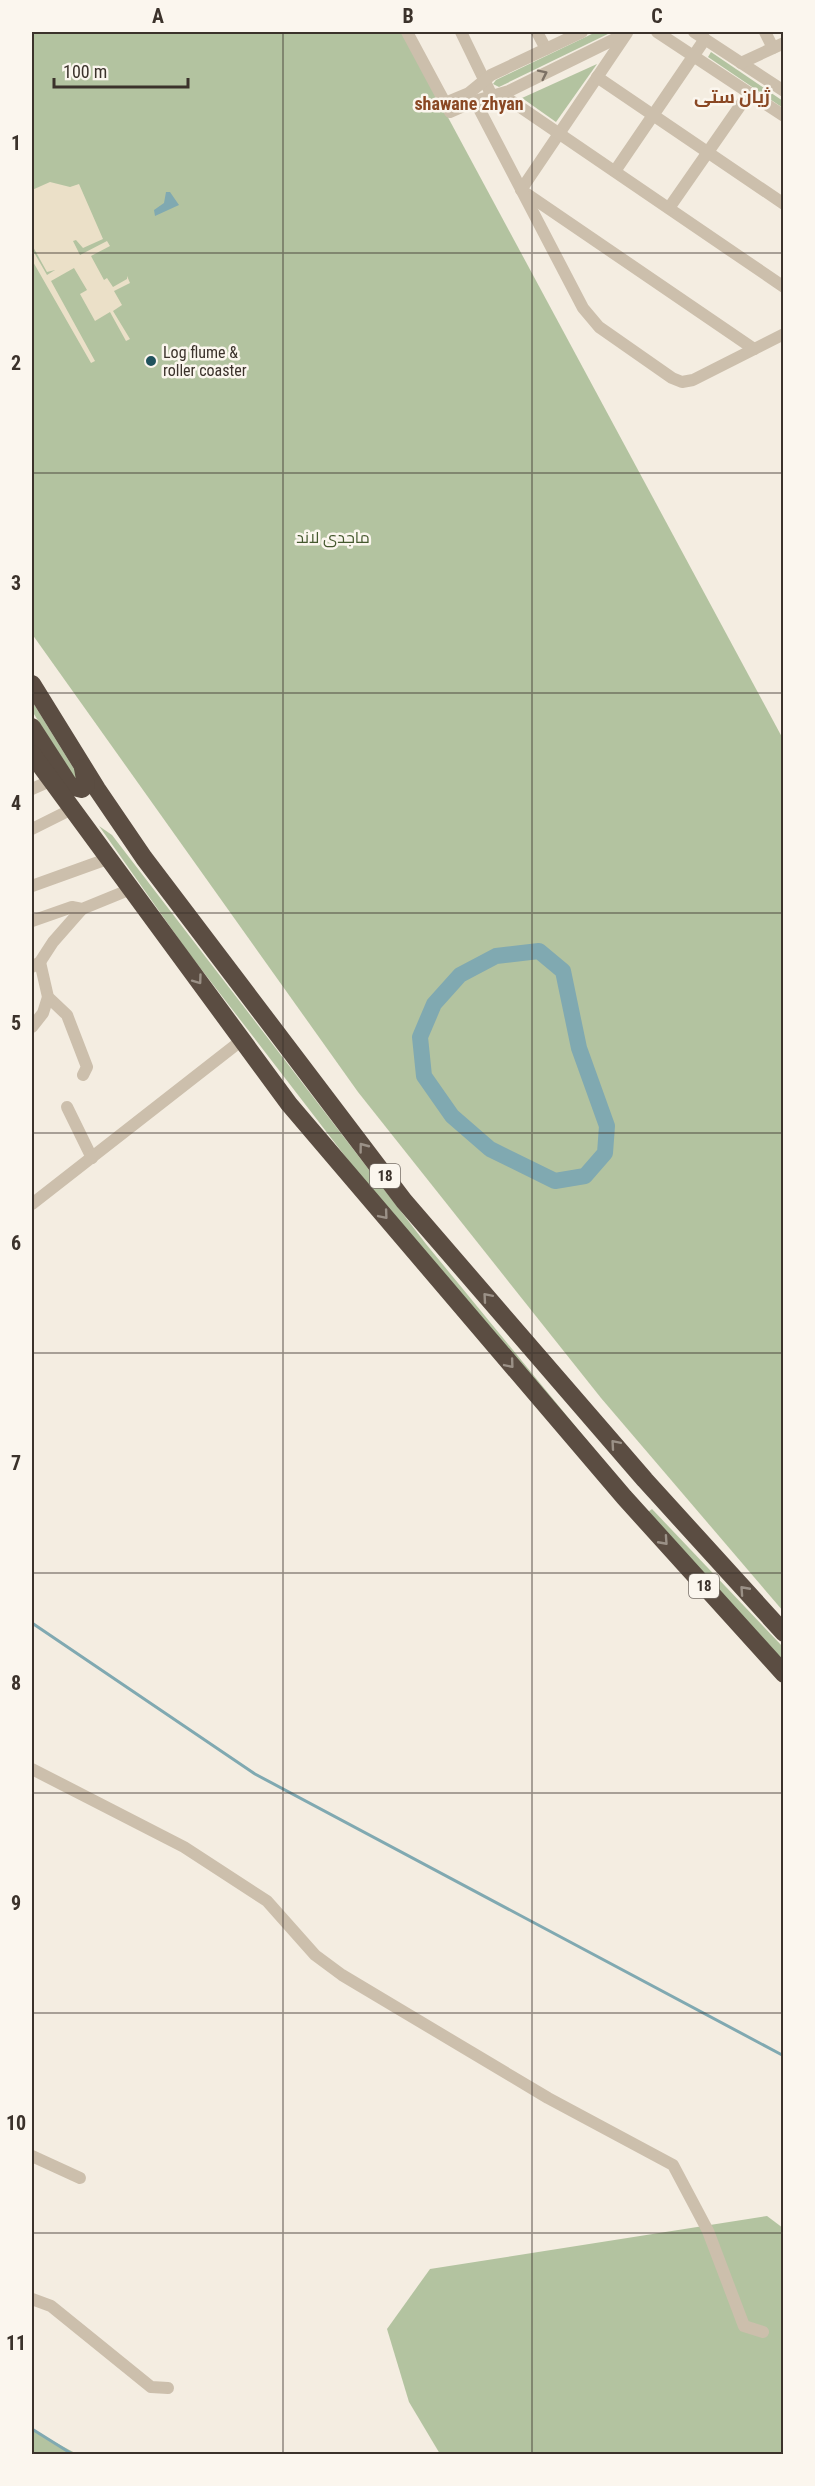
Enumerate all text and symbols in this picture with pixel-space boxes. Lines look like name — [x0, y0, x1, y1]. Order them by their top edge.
text: A — [152, 4, 164, 28]
text: B — [402, 4, 414, 28]
text: C — [651, 4, 663, 28]
scale bar — [54, 51, 188, 89]
text: 100 m — [63, 61, 107, 82]
one-way arrow — [536, 70, 547, 82]
district label: ژیان ستی — [694, 86, 771, 108]
district label: shawane zhyan — [414, 93, 524, 114]
text: 1 — [11, 131, 21, 155]
place label: Log flume & roller coaster — [163, 343, 247, 380]
text: 2 — [11, 351, 21, 375]
marker: Log flume & roller coaster — [144, 354, 158, 368]
park label: ماجدی لاند — [296, 528, 370, 548]
text: 3 — [11, 571, 21, 595]
text: 4 — [11, 791, 21, 815]
one-way arrow — [191, 973, 202, 984]
text: 5 — [11, 1011, 21, 1035]
one-way arrow — [359, 1142, 370, 1153]
road number: 18 — [370, 1164, 400, 1188]
one-way arrow — [377, 1208, 388, 1219]
text: 6 — [11, 1231, 21, 1255]
one-way arrow — [483, 1293, 494, 1304]
one-way arrow — [503, 1357, 514, 1368]
one-way arrow — [611, 1440, 622, 1451]
text: 7 — [11, 1451, 21, 1475]
one-way arrow — [656, 1534, 667, 1545]
road number: 18 — [689, 1574, 719, 1598]
one-way arrow — [740, 1586, 751, 1597]
text: 8 — [11, 1671, 21, 1695]
text: 9 — [11, 1891, 21, 1915]
text: 10 — [6, 2111, 26, 2135]
text: 11 — [6, 2331, 26, 2355]

